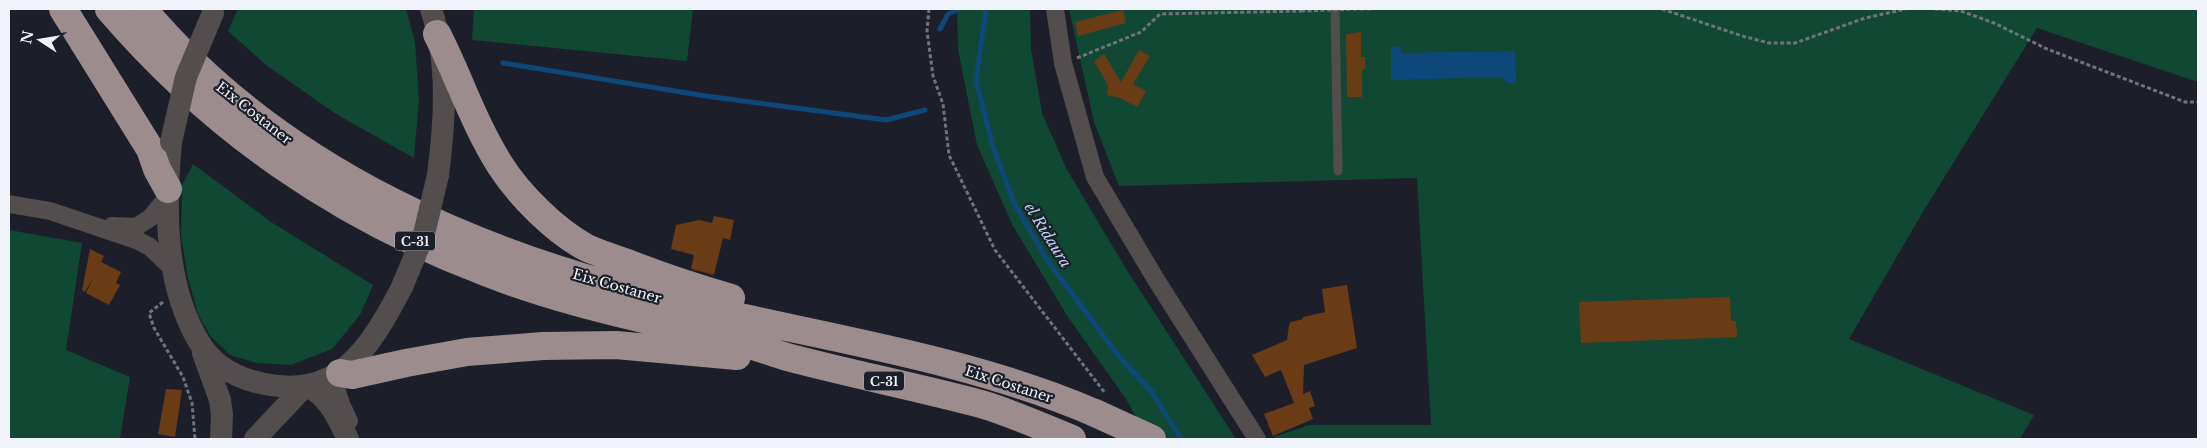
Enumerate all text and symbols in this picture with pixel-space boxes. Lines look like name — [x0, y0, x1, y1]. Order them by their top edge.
north arrow — [15, 15, 65, 65]
text: N — [17, 29, 37, 46]
street label: Eix Costaner — [212, 78, 296, 148]
water label: el Ridaura — [1021, 199, 1075, 271]
road number: C-31 — [395, 232, 435, 250]
street label: Eix Costaner — [571, 265, 664, 307]
street label: Eix Costaner — [963, 361, 1056, 407]
road number: C-31 — [864, 372, 904, 391]

